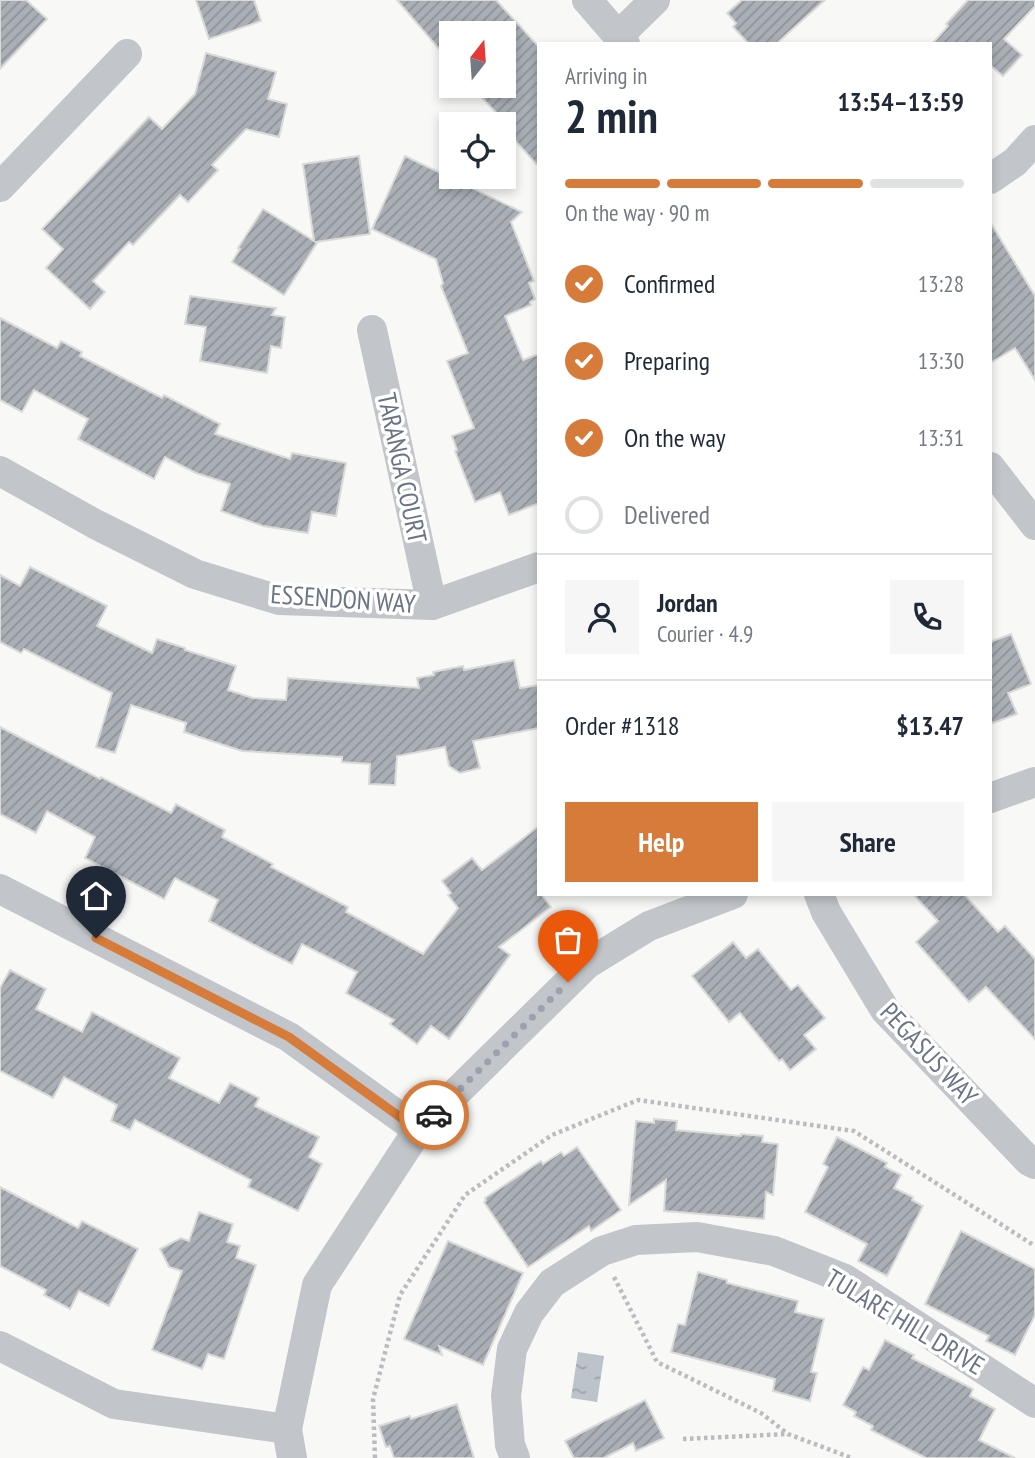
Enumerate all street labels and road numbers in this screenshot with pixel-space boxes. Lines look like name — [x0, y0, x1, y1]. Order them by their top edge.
street label: TARANGA COURT — [371, 390, 435, 546]
street label: ESSENDON WAY — [270, 577, 417, 620]
street label: PEGASUS WAY — [874, 995, 985, 1112]
street label: TULARE HILL DRIVE — [820, 1261, 991, 1382]

